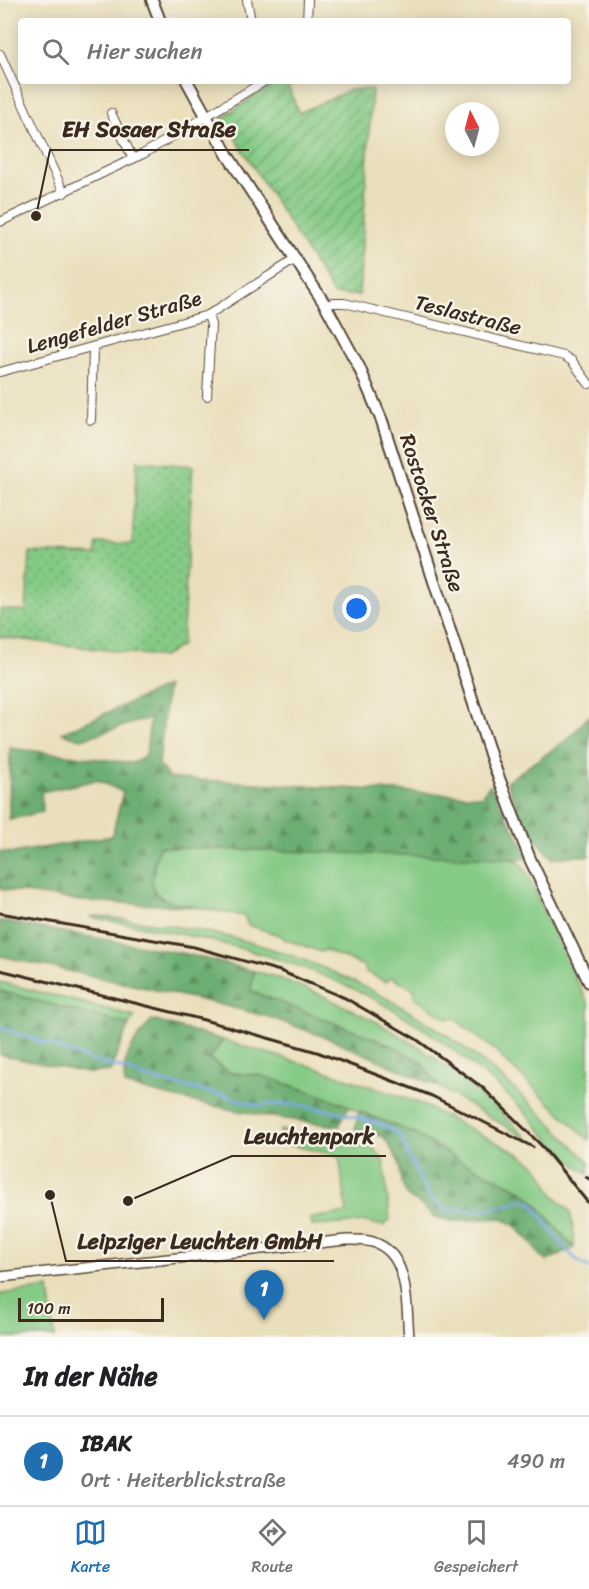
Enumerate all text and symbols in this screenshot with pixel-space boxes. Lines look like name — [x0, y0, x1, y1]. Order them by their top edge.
search box — [18, 18, 571, 84]
text: Hier suchen — [87, 32, 202, 71]
icon: search — [39, 35, 72, 68]
north arrow — [445, 102, 499, 156]
callout: EH Sosaer Straße — [50, 110, 249, 150]
text: EH Sosaer Straße — [62, 110, 237, 149]
street label: Lengefelder Straße — [22, 279, 206, 365]
street label: Teslastraße — [411, 283, 526, 347]
street label: Rostocker Straße — [388, 429, 476, 597]
your location — [342, 594, 371, 623]
callout: Leuchtenpark — [232, 1116, 386, 1156]
text: Leuchtenpark — [244, 1117, 376, 1156]
callout: Leipziger Leuchten GmbH — [66, 1221, 334, 1261]
text: Leipziger Leuchten GmbH — [77, 1222, 323, 1261]
pin: 1 — [244, 1270, 284, 1320]
text: 100 m — [27, 1294, 71, 1323]
scale bar — [18, 1295, 164, 1322]
text: In der Nähe — [24, 1353, 158, 1399]
text: IBAK — [81, 1424, 131, 1463]
text: 1 — [39, 1444, 48, 1479]
text: 490 m — [507, 1444, 565, 1479]
text: Ort · Heiterblickstraße — [81, 1463, 285, 1498]
tab: Karte — [71, 1516, 110, 1581]
tab: Route — [252, 1516, 293, 1581]
tab: Gespeichert — [434, 1516, 518, 1581]

